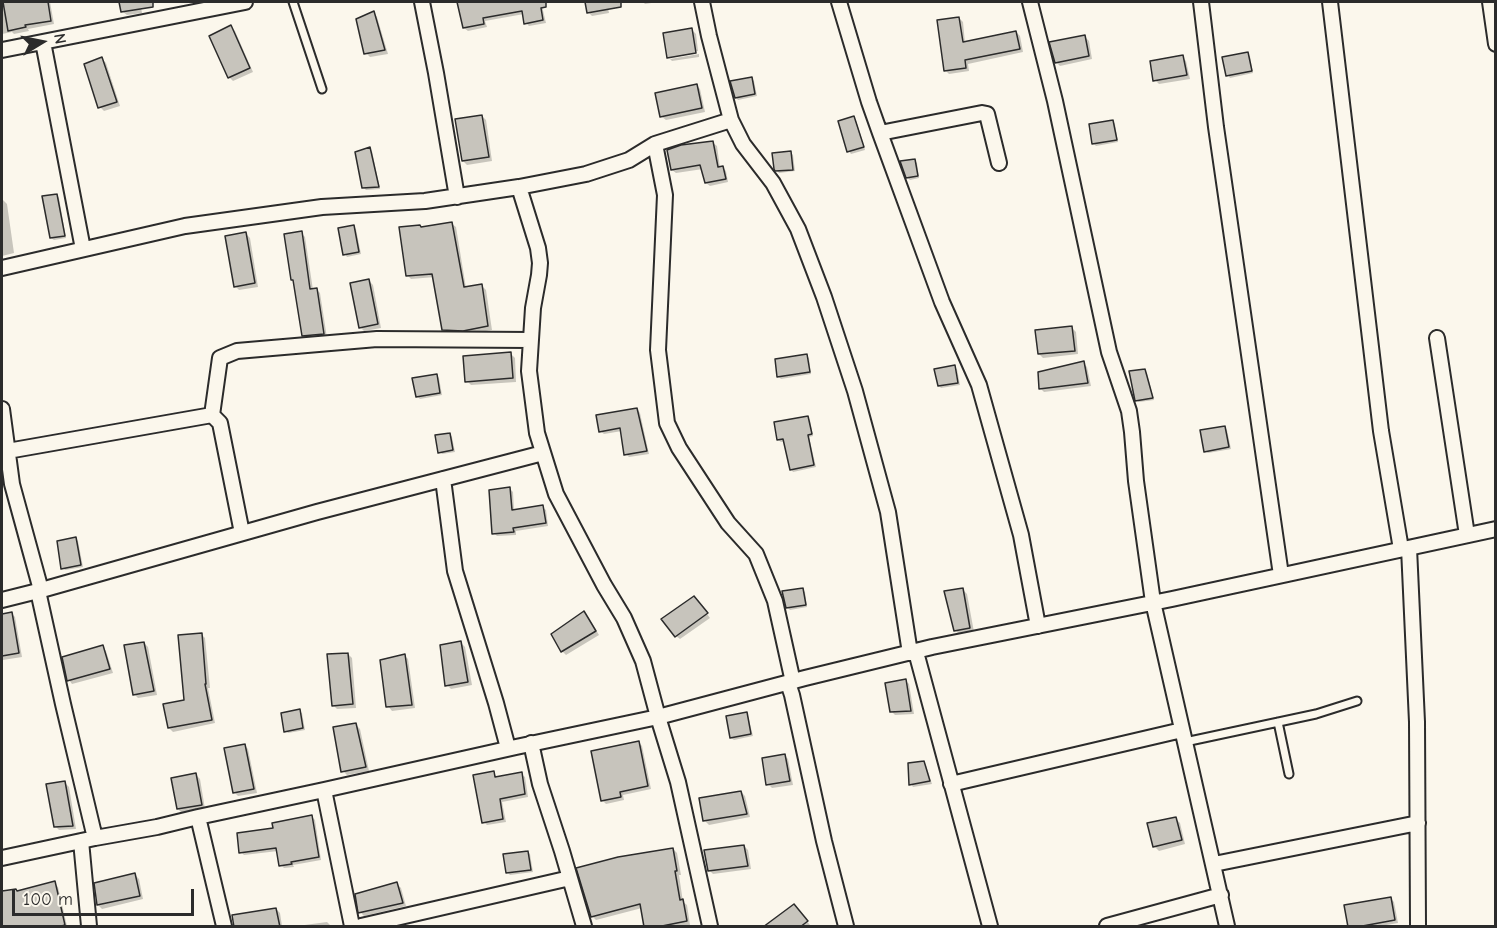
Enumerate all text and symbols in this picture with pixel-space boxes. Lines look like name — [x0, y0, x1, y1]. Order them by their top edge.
north arrow — [12, 12, 72, 72]
text: N — [50, 32, 69, 46]
scale bar — [15, 877, 196, 915]
text: 100 m — [23, 889, 73, 910]

